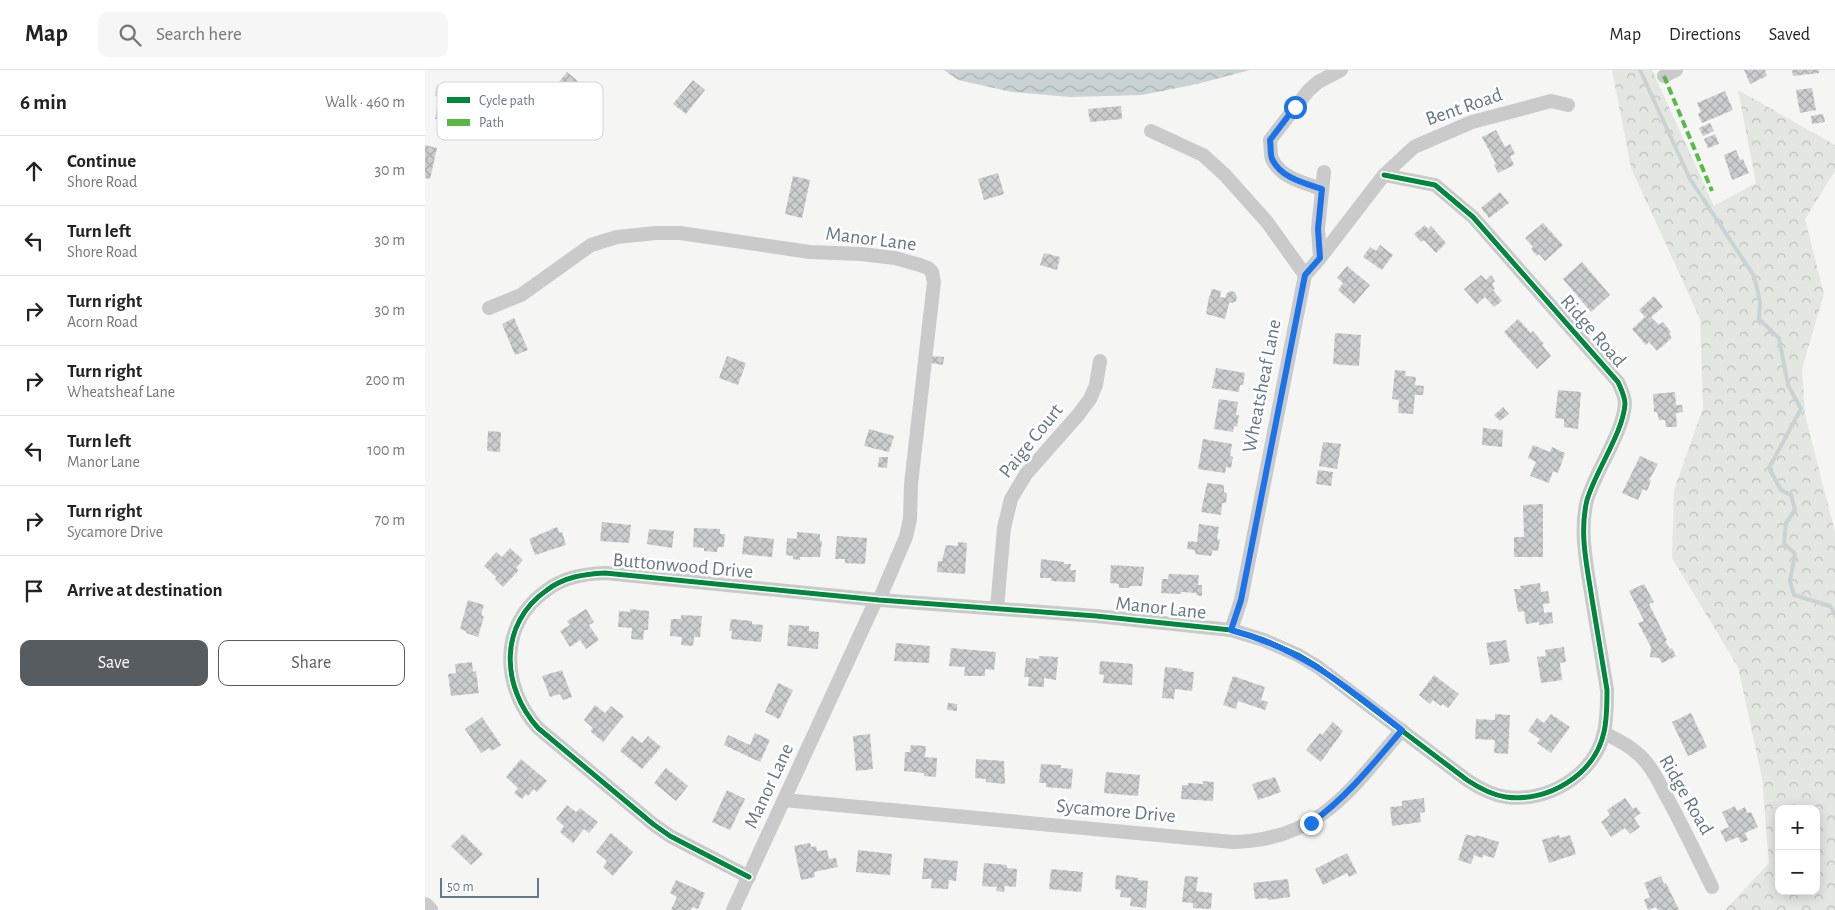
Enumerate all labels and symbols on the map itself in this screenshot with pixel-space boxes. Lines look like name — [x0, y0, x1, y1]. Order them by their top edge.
legend — [437, 82, 603, 140]
street label: Bent Road — [1423, 85, 1505, 129]
text: Cycle path — [479, 94, 535, 108]
route start — [1284, 96, 1307, 119]
text: Path — [479, 116, 504, 130]
street label: Manor Lane — [825, 224, 917, 254]
street label: Ridge Road — [1556, 291, 1630, 371]
street label: Wheatsheaf Lane — [1239, 318, 1285, 454]
street label: Paige Court — [995, 400, 1067, 482]
street label: Buttonwood Drive — [612, 550, 754, 582]
street label: Manor Lane — [1115, 593, 1207, 623]
street label: Manor Lane — [741, 740, 797, 832]
street label: Ridge Road — [1655, 752, 1717, 838]
street label: Sycamore Drive — [1055, 796, 1177, 826]
route end — [1300, 812, 1323, 835]
scale bar — [440, 875, 539, 898]

